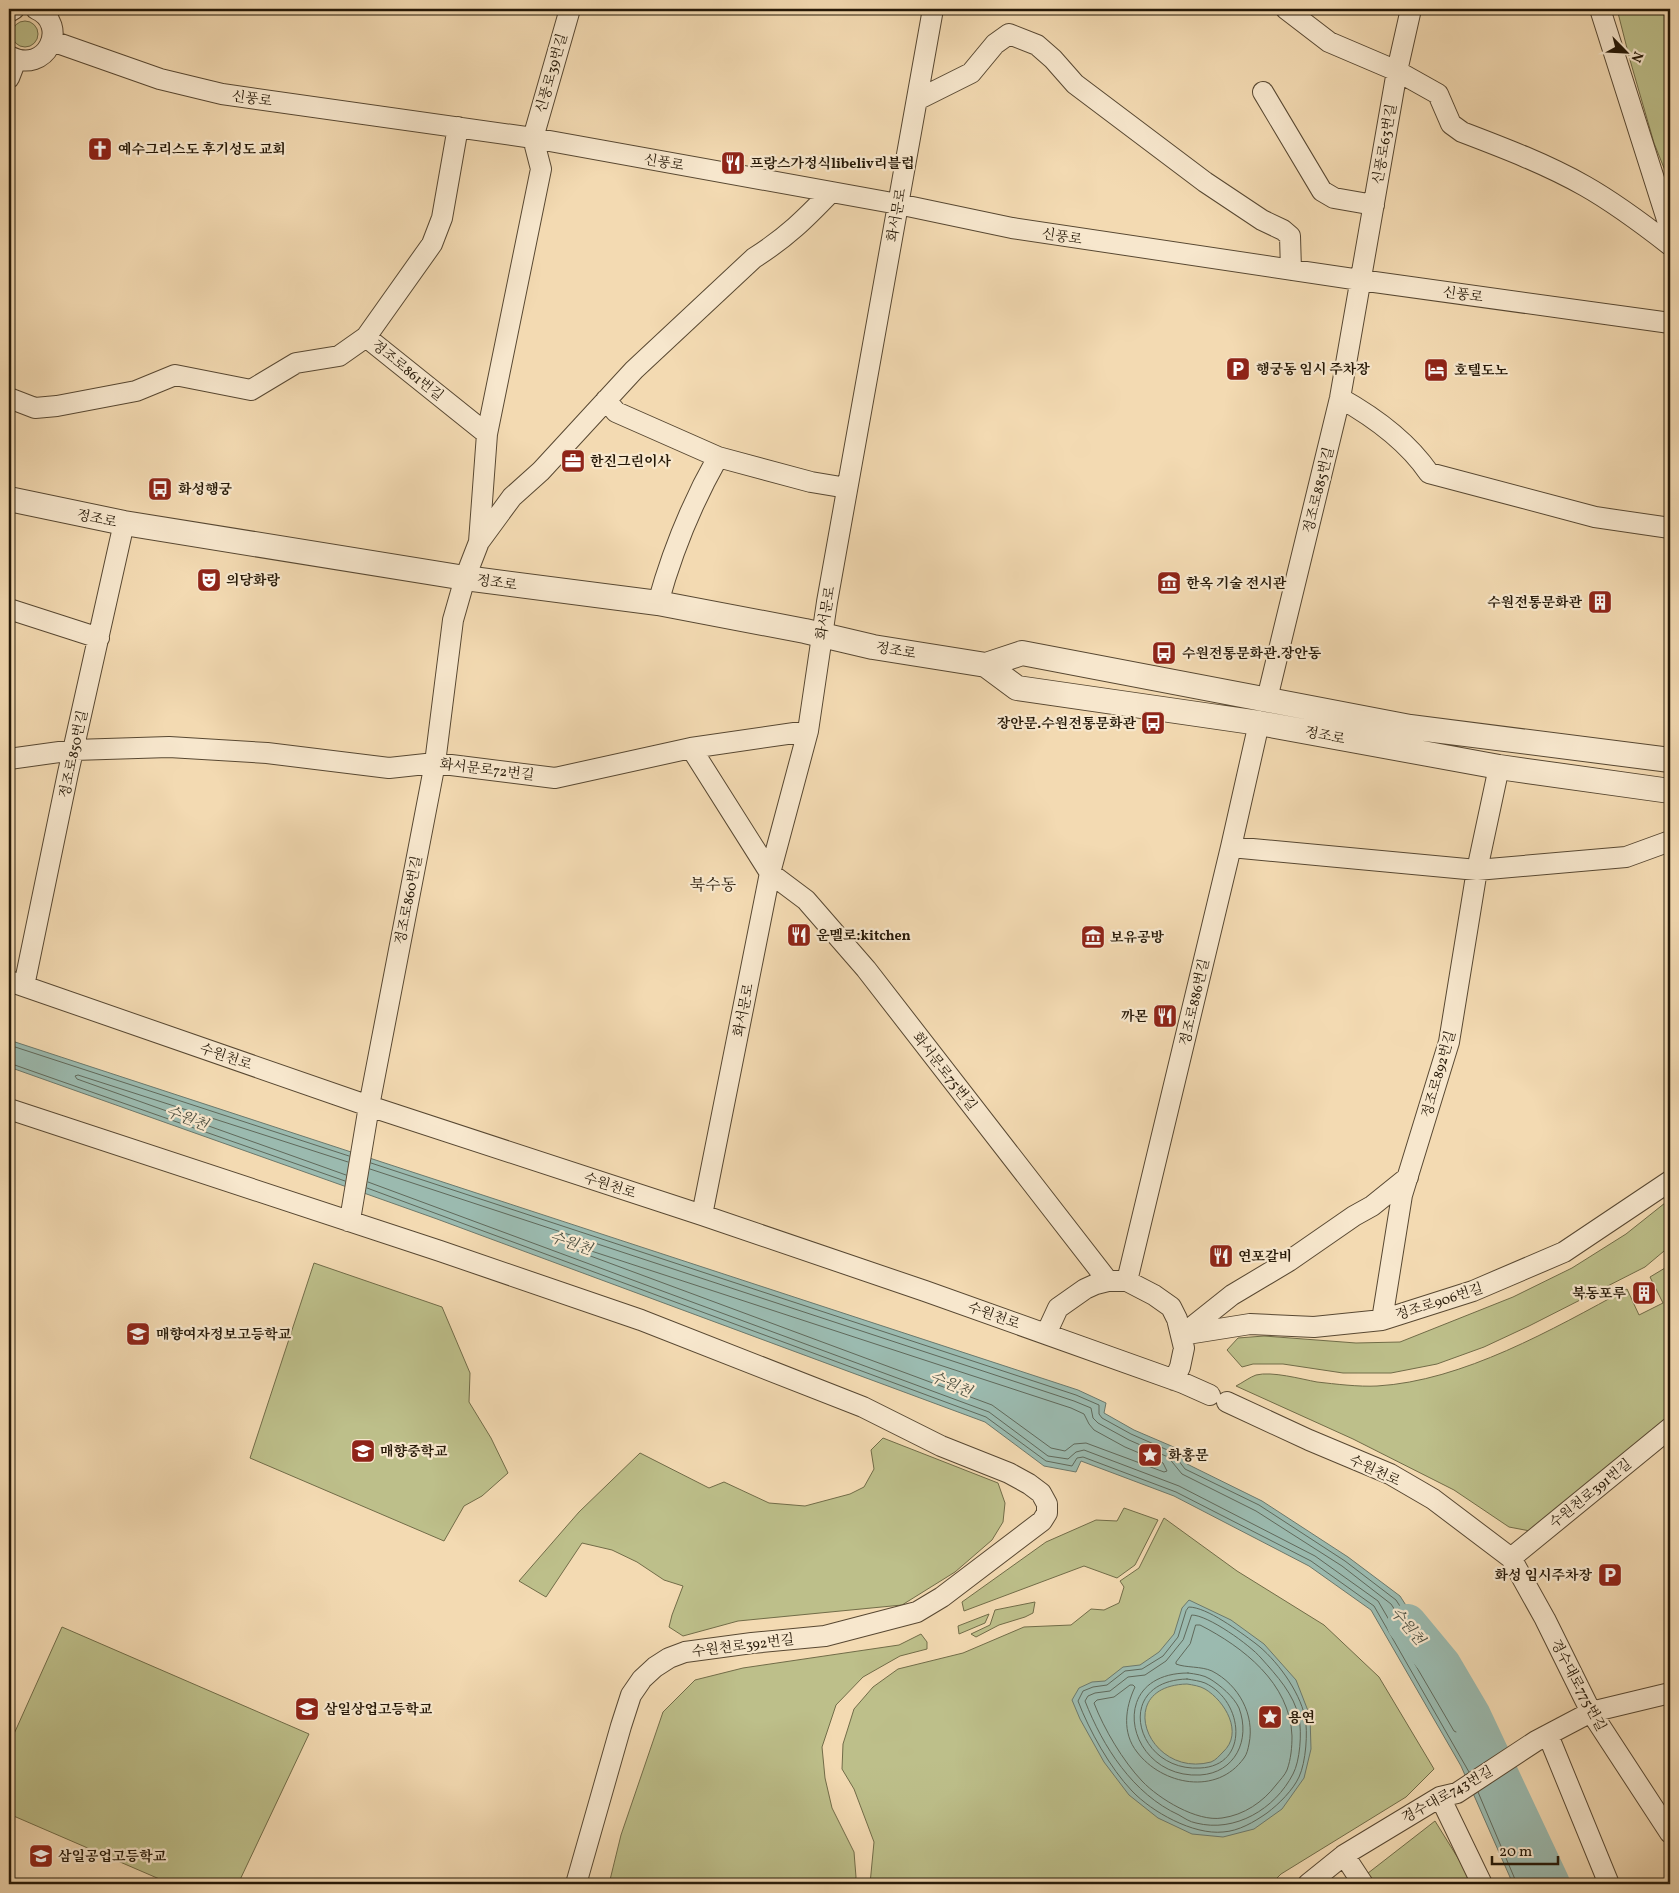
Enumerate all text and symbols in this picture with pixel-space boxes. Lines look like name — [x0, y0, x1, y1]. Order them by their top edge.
north arrow — [1602, 28, 1652, 78]
street label: 신풍로39번길 — [532, 31, 573, 115]
text: N — [1626, 48, 1647, 65]
street label: 신풍로 — [230, 87, 274, 112]
street label: 신풍로63번길 — [1369, 102, 1402, 186]
church icon: 예수그리스도 후기성도 교회 — [87, 136, 113, 162]
place label: 예수그리스도 후기성도 교회 — [118, 141, 286, 160]
restaurant icon: 프랑스가정식libeliv리블럽 — [720, 150, 746, 176]
street label: 신풍로 — [642, 151, 686, 176]
place label: 프랑스가정식libeliv리블럽 — [750, 155, 914, 174]
street label: 화서문로 — [883, 187, 912, 244]
street label: 신풍로 — [1040, 225, 1084, 250]
street label: 신풍로 — [1441, 283, 1485, 308]
street label: 정조로861번길 — [367, 336, 447, 406]
parking icon: 행궁동 임시 주차장 — [1225, 356, 1251, 382]
hotel icon: 호텔도노 — [1423, 357, 1449, 383]
place label: 행궁동 임시 주차장 — [1256, 361, 1370, 380]
place label: 호텔도노 — [1454, 362, 1509, 381]
street label: 정조로885번길 — [1300, 445, 1339, 536]
office icon: 한진그린이사 — [560, 448, 586, 474]
place label: 한진그린이사 — [590, 453, 672, 472]
bus stop icon: 화성행궁 — [147, 476, 173, 502]
place label: 화성행궁 — [178, 481, 233, 500]
street label: 정조로 — [75, 506, 119, 533]
theatre icon: 의당화랑 — [196, 567, 222, 593]
museum icon: 한옥 기술 전시관 — [1156, 570, 1182, 596]
street label: 정조로 — [475, 571, 519, 596]
place label: 의당화랑 — [226, 572, 281, 591]
place label: 한옥 기술 전시관 — [1186, 575, 1287, 594]
street label: 화서문로 — [812, 585, 841, 642]
building icon: 수원전통문화관 — [1587, 589, 1613, 615]
place label: 수원전통문화관 — [1487, 594, 1582, 613]
street label: 정조로 — [874, 639, 918, 664]
bus stop icon: 수원전통문화관.장안동 — [1151, 640, 1177, 666]
place label: 수원전통문화관.장안동 — [1182, 645, 1322, 664]
street label: 정조로850번길 — [56, 709, 93, 800]
bus stop icon: 장안문.수원전통문화관 — [1140, 710, 1166, 736]
place label: 장안문.수원전통문화관 — [997, 715, 1136, 734]
street label: 정조로 — [1303, 723, 1347, 750]
street label: 화서문로72번길 — [438, 755, 535, 786]
street label: 정조로860번길 — [392, 854, 427, 946]
district label: 북수동 — [690, 875, 737, 897]
restaurant icon: 운멜로:kitchen — [786, 922, 812, 948]
museum icon: 보유공방 — [1080, 924, 1106, 950]
place label: 운멜로:kitchen — [816, 927, 911, 946]
place label: 보유공방 — [1110, 929, 1165, 948]
street label: 정조로886번길 — [1176, 957, 1215, 1048]
street label: 화서문로 — [730, 981, 759, 1039]
restaurant icon: 까몬 — [1152, 1003, 1178, 1029]
place label: 까몬 — [1121, 1008, 1148, 1027]
street label: 화서문로75번길 — [907, 1029, 980, 1115]
street label: 정조로892번길 — [1418, 1029, 1461, 1120]
street label: 수원천로 — [197, 1040, 255, 1075]
water label: 수원천 — [162, 1102, 212, 1138]
street label: 수원천로 — [581, 1169, 639, 1204]
water label: 수원천 — [547, 1227, 596, 1262]
restaurant icon: 연포갈비 — [1208, 1243, 1234, 1269]
place label: 연포갈비 — [1238, 1248, 1292, 1267]
street label: 정조로906번길 — [1393, 1279, 1486, 1326]
building icon: 북동포루 — [1631, 1280, 1657, 1306]
place label: 북동포루 — [1572, 1285, 1626, 1304]
street label: 수원천로 — [965, 1298, 1023, 1335]
school or university icon: 매향여자정보고등학교 — [125, 1321, 151, 1347]
place label: 매향여자정보고등학교 — [156, 1326, 292, 1345]
water label: 수원천 — [926, 1367, 976, 1404]
school or university icon: 매향중학교 — [350, 1438, 376, 1464]
place icon: 화홍문 — [1137, 1442, 1163, 1468]
place label: 매향중학교 — [380, 1443, 448, 1462]
place label: 화홍문 — [1168, 1447, 1209, 1466]
street label: 수원천로 — [1346, 1451, 1403, 1492]
street label: 수원천로391번길 — [1546, 1455, 1636, 1533]
parking icon: 화성 임시주차장 — [1597, 1562, 1623, 1588]
place label: 화성 임시주차장 — [1495, 1567, 1592, 1586]
water label: 수원천 — [1385, 1604, 1430, 1652]
street label: 수원천로392번길 — [691, 1631, 795, 1662]
street label: 경수대로775번길 — [1545, 1636, 1610, 1735]
school or university icon: 삼일상업고등학교 — [294, 1696, 320, 1722]
place label: 삼일상업고등학교 — [324, 1701, 433, 1720]
place icon: 용연 — [1257, 1704, 1283, 1730]
place label: 용연 — [1288, 1709, 1315, 1728]
street label: 경수대로743번길 — [1399, 1762, 1497, 1828]
scale bar — [1492, 1833, 1558, 1865]
text: 20 m — [1499, 1842, 1532, 1863]
school or university icon: 삼일공업고등학교 — [28, 1843, 54, 1869]
place label: 삼일공업고등학교 — [58, 1848, 167, 1867]

